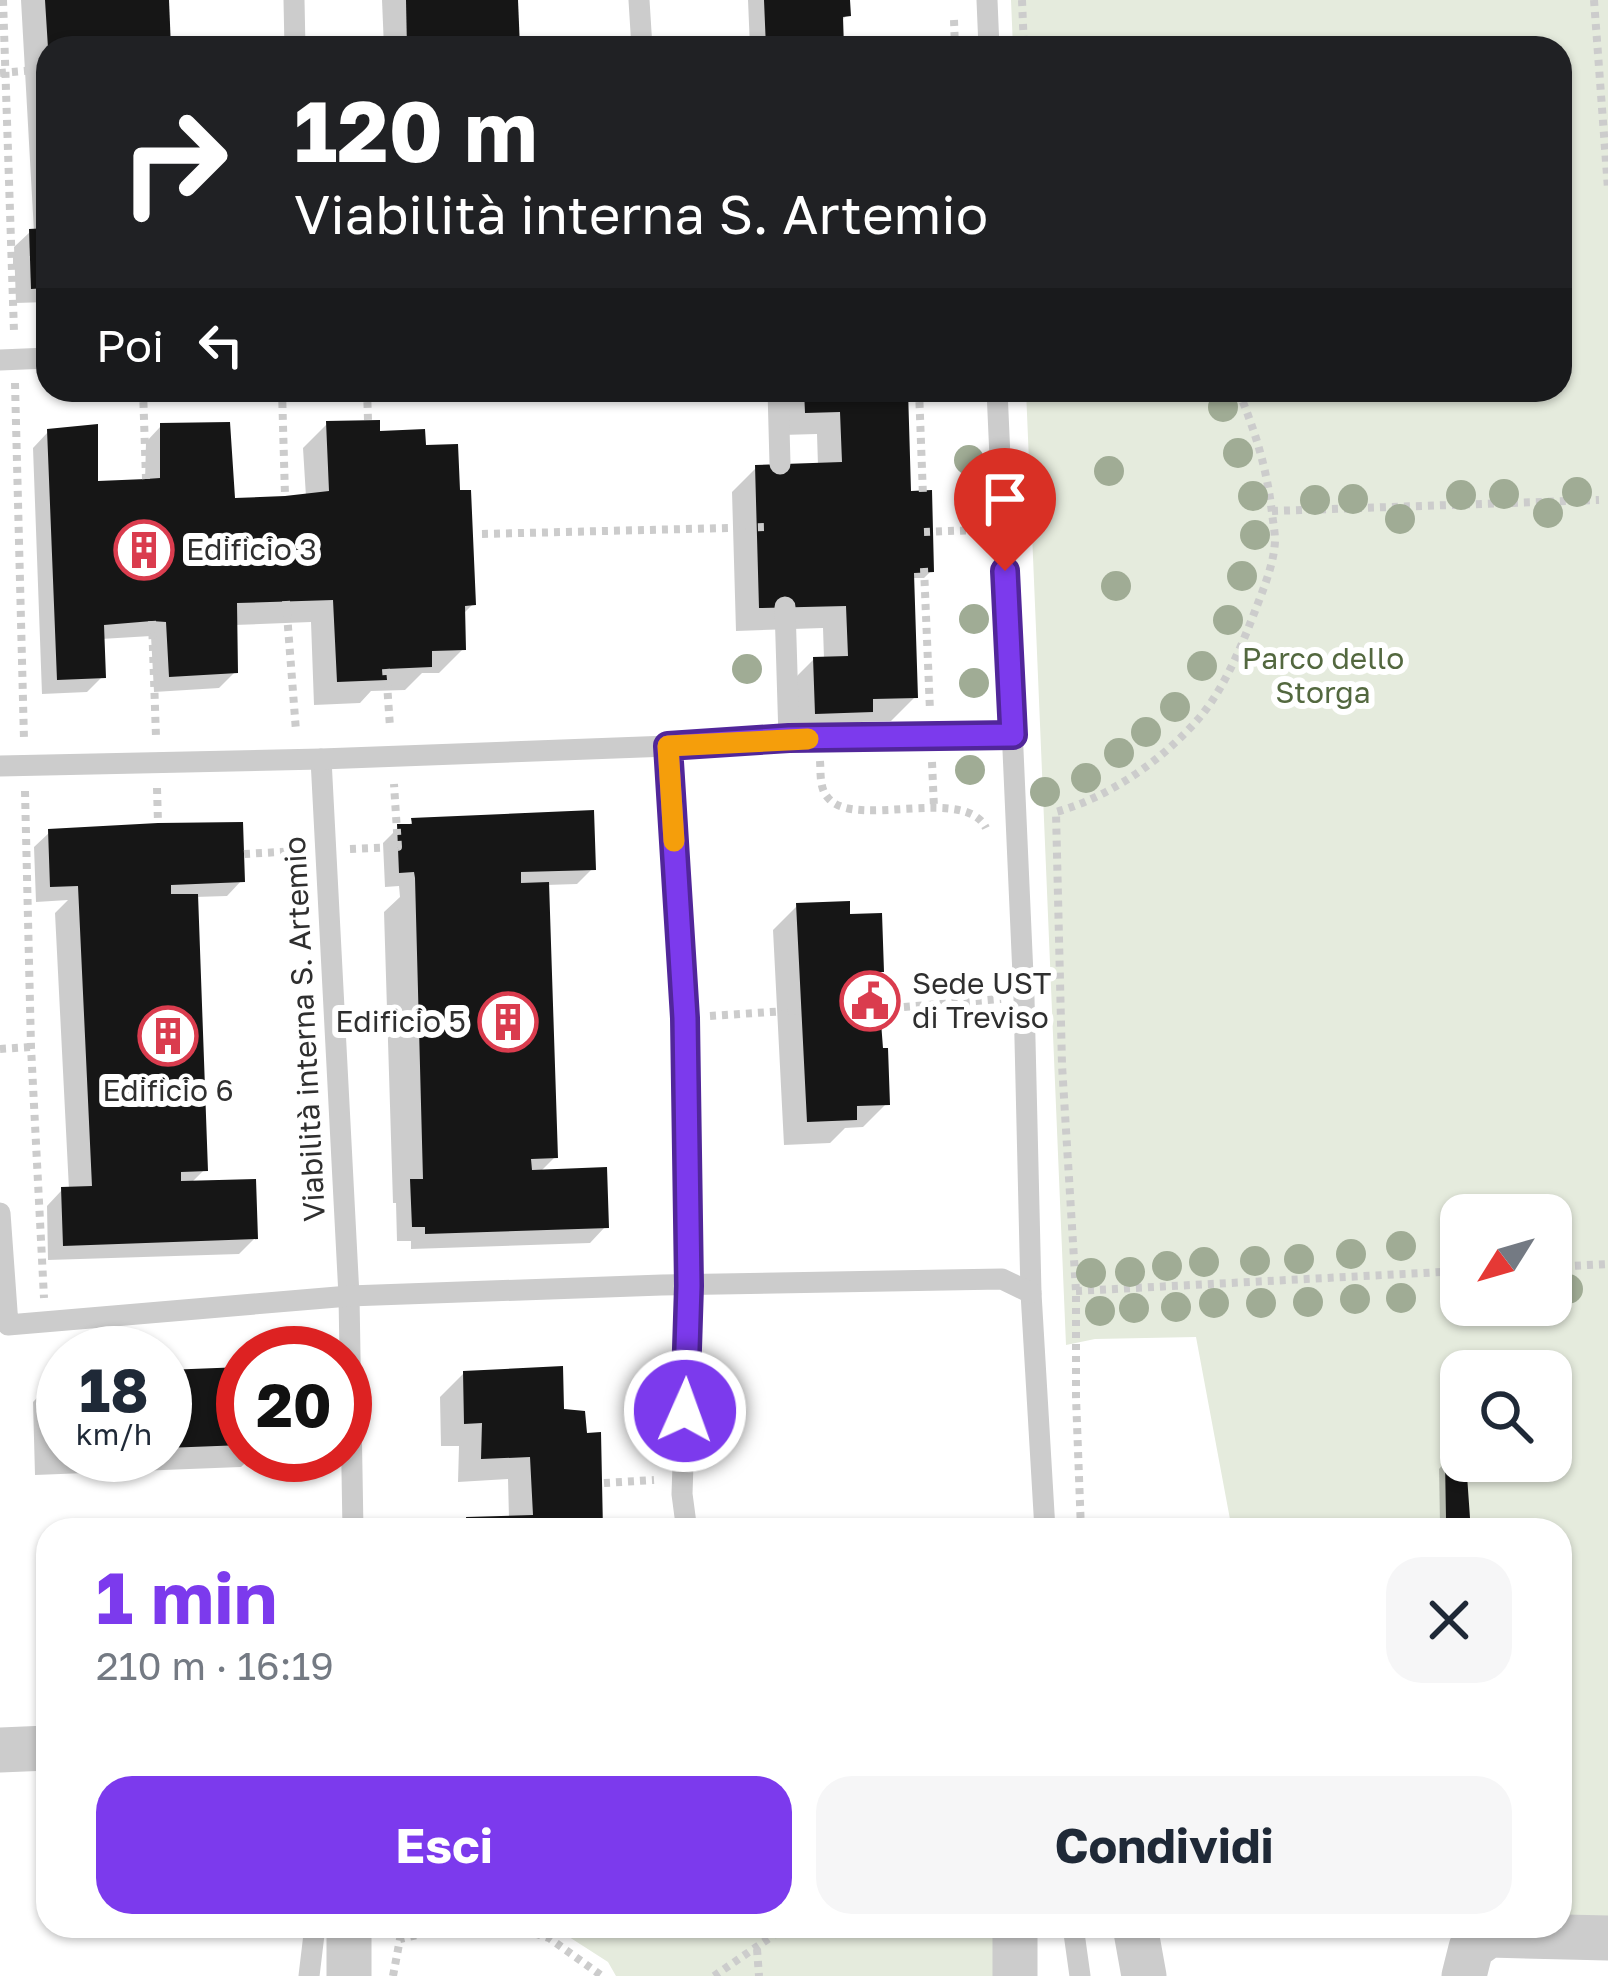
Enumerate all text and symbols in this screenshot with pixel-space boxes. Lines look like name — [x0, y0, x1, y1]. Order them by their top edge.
text: 120 m — [294, 80, 538, 180]
icon: right — [96, 84, 252, 240]
text: Viabilità interna S. Artemio — [294, 181, 988, 246]
icon: left — [188, 312, 254, 378]
text: Poi — [96, 318, 164, 372]
pin — [954, 448, 1056, 571]
icon: arrive — [972, 466, 1038, 532]
building icon: Edificio 3 — [113, 519, 175, 581]
place label: Edificio 3 — [186, 531, 317, 567]
park label: Parco dello Storga — [1242, 640, 1404, 710]
street label: Viabilità interna S. Artemio — [276, 836, 332, 1223]
place label: Sede UST di Treviso — [912, 965, 1051, 1035]
public building icon: Sede UST di Treviso — [839, 970, 901, 1032]
building icon: Edificio 5 — [477, 991, 539, 1053]
place label: Edificio 5 — [335, 1003, 466, 1039]
building icon: Edificio 6 — [137, 1005, 199, 1067]
place label: Edificio 6 — [102, 1072, 234, 1108]
north arrow — [1440, 1194, 1572, 1326]
map controls — [1440, 1194, 1572, 1482]
speed limit sign: 20 — [216, 1326, 372, 1482]
position arrow — [622, 1348, 748, 1474]
button: search — [1440, 1350, 1572, 1482]
text: 18 — [79, 1353, 149, 1425]
text: km/h — [76, 1416, 152, 1452]
text: 1 min — [96, 1553, 277, 1640]
button: close — [1386, 1557, 1512, 1683]
text: 210 m · 16:19 — [96, 1642, 334, 1689]
button: Esci — [96, 1776, 792, 1914]
button: Condividi — [816, 1776, 1512, 1914]

